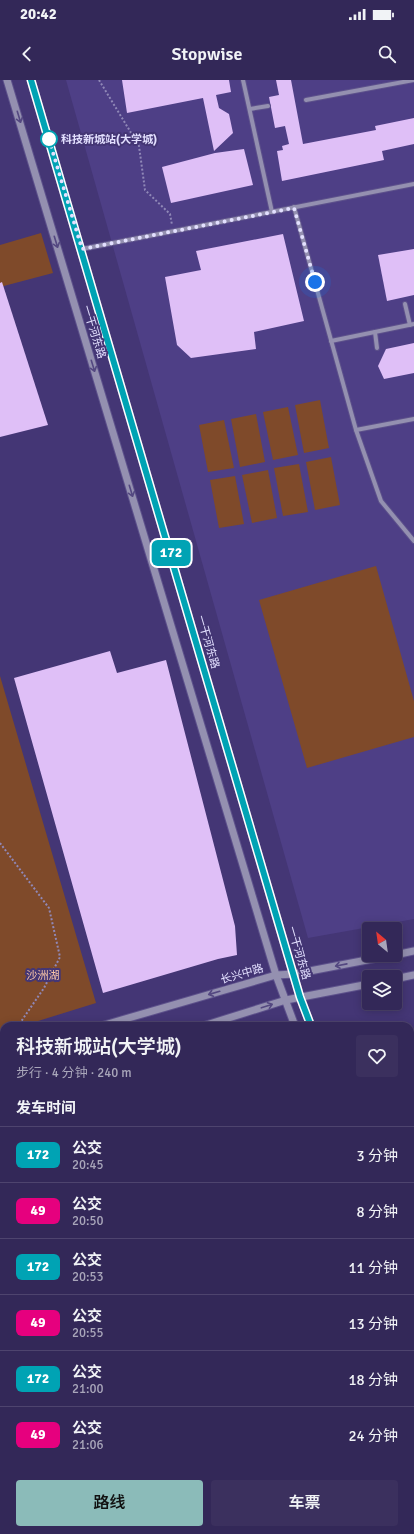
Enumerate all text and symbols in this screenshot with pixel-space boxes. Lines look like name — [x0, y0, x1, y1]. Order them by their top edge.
text: 20:42 — [20, 5, 57, 23]
icon: back — [16, 43, 38, 65]
text: Stopwise — [171, 43, 243, 65]
icon: search — [376, 43, 398, 65]
one-way arrow — [16, 111, 23, 124]
marker: 科技新城站(大学城) — [40, 130, 58, 148]
place label: 科技新城站(大学城) — [61, 133, 157, 146]
one-way arrow — [53, 235, 60, 248]
your location — [305, 272, 325, 292]
street label: 一干河东路 — [80, 304, 108, 360]
one-way arrow — [90, 360, 97, 373]
one-way arrow — [128, 484, 135, 497]
line badge: 172 — [148, 540, 194, 566]
text: 172 — [160, 544, 182, 561]
street label: 一干河东路 — [194, 614, 222, 670]
north arrow — [362, 922, 402, 962]
map controls — [362, 922, 402, 1010]
street label: 一干河东路 — [285, 925, 313, 981]
one-way arrow — [335, 961, 348, 969]
street label: 长兴中路 — [219, 962, 265, 986]
park label: 沙洲湖 — [27, 969, 60, 982]
button: layers — [362, 970, 402, 1010]
one-way arrow — [208, 990, 221, 997]
one-way arrow — [260, 1002, 273, 1009]
text: 科技新城站(大学城) — [16, 1035, 181, 1059]
button: heart — [356, 1035, 398, 1077]
text: 步行 · 4 分钟 · 240 m — [16, 1065, 132, 1081]
text: 发车时间 — [16, 1099, 76, 1117]
text: 公交 — [72, 1139, 102, 1157]
text: 172 — [27, 1146, 49, 1163]
text: 3 分钟 — [357, 1147, 398, 1165]
text: 20:45 — [72, 1157, 104, 1173]
text: 公交 — [72, 1195, 102, 1213]
text: 49 — [30, 1202, 46, 1219]
text: 8 分钟 — [357, 1203, 398, 1221]
text: 20:50 — [72, 1213, 104, 1229]
text: 公交 — [72, 1251, 102, 1269]
text: 172 — [27, 1258, 49, 1275]
text: 11 分钟 — [348, 1259, 398, 1277]
text: 20:53 — [72, 1269, 104, 1285]
text: 公交 — [72, 1307, 102, 1325]
text: 49 — [30, 1314, 46, 1331]
text: 13 分钟 — [348, 1315, 398, 1333]
text: 20:55 — [72, 1325, 104, 1341]
text: 公交 — [72, 1363, 102, 1381]
text: 172 — [27, 1370, 49, 1387]
text: 18 分钟 — [348, 1371, 398, 1389]
text: 21:00 — [72, 1381, 104, 1397]
text: 公交 — [72, 1419, 102, 1437]
text: 49 — [30, 1426, 46, 1443]
text: 24 分钟 — [348, 1427, 398, 1445]
text: 21:06 — [72, 1437, 104, 1453]
button: 路线 — [16, 1480, 203, 1526]
button: 车票 — [211, 1480, 398, 1526]

